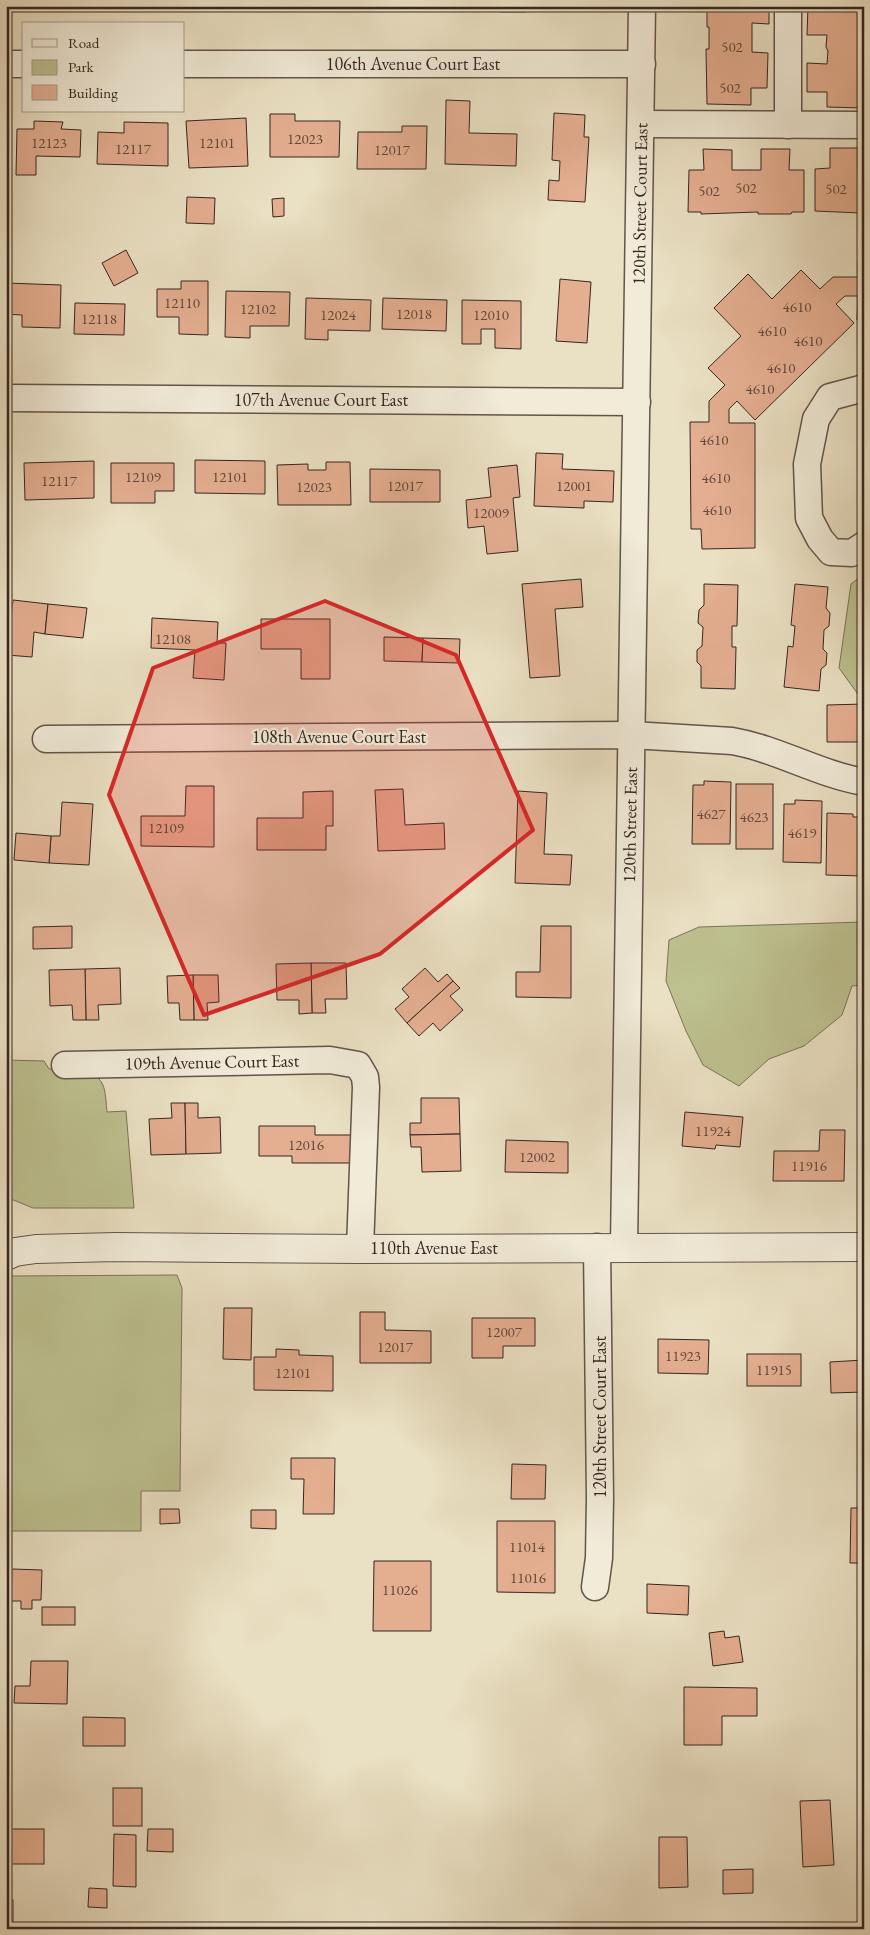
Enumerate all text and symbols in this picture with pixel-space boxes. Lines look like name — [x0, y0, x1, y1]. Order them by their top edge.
legend — [22, 22, 185, 112]
text: Road — [68, 33, 100, 52]
house number: 502 — [721, 37, 744, 56]
street label: 106th Avenue Court East — [326, 52, 501, 75]
text: Park — [68, 57, 95, 76]
house number: 502 — [719, 78, 742, 97]
text: Building — [68, 83, 118, 102]
street label: 120th Street Court East — [627, 122, 652, 285]
house number: 12023 — [287, 129, 323, 148]
house number: 12123 — [31, 133, 67, 152]
house number: 12101 — [199, 133, 235, 152]
house number: 12117 — [115, 139, 152, 158]
house number: 12017 — [374, 140, 411, 159]
house number: 502 — [735, 178, 758, 197]
house number: 502 — [825, 179, 848, 198]
house number: 502 — [698, 181, 721, 200]
house number: 12110 — [164, 293, 200, 312]
house number: 4610 — [783, 297, 811, 316]
house number: 12102 — [240, 299, 277, 318]
house number: 12018 — [396, 304, 432, 323]
house number: 12024 — [320, 305, 357, 324]
house number: 12010 — [473, 305, 509, 324]
house number: 12118 — [81, 309, 117, 328]
house number: 4610 — [758, 321, 786, 340]
house number: 4610 — [794, 331, 822, 350]
house number: 4610 — [767, 358, 795, 377]
house number: 4610 — [746, 379, 774, 398]
street label: 107th Avenue Court East — [234, 388, 409, 411]
house number: 4610 — [700, 430, 728, 449]
house number: 12109 — [125, 467, 161, 486]
house number: 12101 — [212, 467, 248, 486]
house number: 4610 — [702, 468, 730, 487]
house number: 12117 — [41, 471, 78, 490]
house number: 12017 — [387, 476, 424, 495]
house number: 12001 — [556, 476, 592, 495]
house number: 12023 — [296, 477, 332, 496]
house number: 4610 — [703, 500, 731, 519]
house number: 12009 — [473, 503, 509, 522]
house number: 12108 — [155, 629, 191, 648]
street label: 108th Avenue Court East — [252, 725, 427, 748]
street label: 120th Street East — [617, 766, 642, 883]
house number: 4627 — [697, 804, 726, 823]
house number: 4623 — [740, 807, 768, 826]
house number: 12109 — [148, 818, 184, 837]
house number: 4619 — [788, 823, 816, 842]
street label: 109th Avenue Court East — [125, 1048, 300, 1075]
house number: 11924 — [695, 1121, 732, 1140]
house number: 12016 — [288, 1135, 324, 1154]
house number: 12002 — [519, 1147, 556, 1166]
house number: 11916 — [791, 1156, 827, 1175]
street label: 110th Avenue East — [370, 1236, 498, 1259]
house number: 12007 — [486, 1322, 523, 1341]
street label: 120th Street Court East — [588, 1335, 611, 1498]
house number: 12017 — [377, 1337, 414, 1356]
house number: 11923 — [665, 1346, 701, 1365]
house number: 11915 — [756, 1360, 792, 1379]
house number: 12101 — [275, 1363, 311, 1382]
house number: 11014 — [509, 1537, 546, 1556]
house number: 11016 — [510, 1568, 546, 1587]
house number: 11026 — [382, 1580, 418, 1599]

